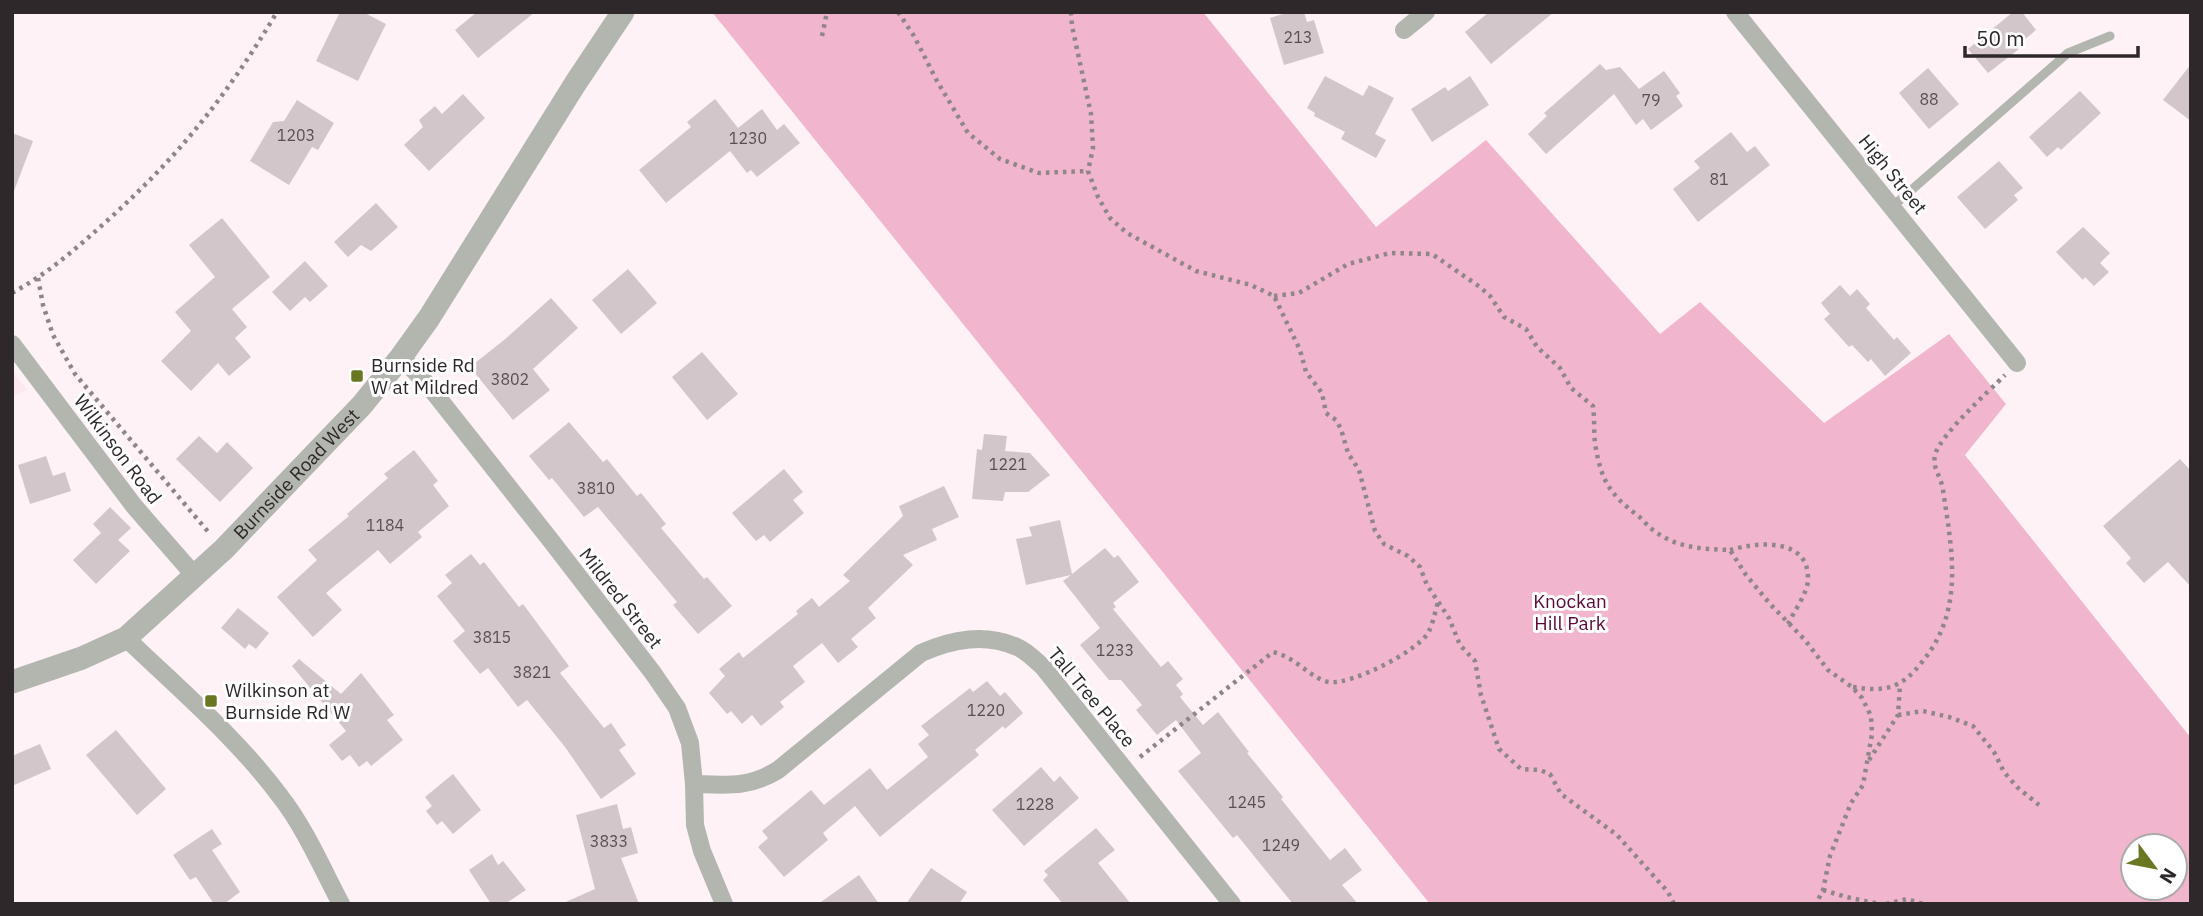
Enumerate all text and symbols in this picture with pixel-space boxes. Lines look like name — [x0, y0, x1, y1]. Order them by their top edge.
scale bar — [1965, 14, 2138, 58]
text: 50 m — [1976, 24, 2025, 52]
house number: 213 — [1284, 27, 1312, 47]
house number: 88 — [1919, 89, 1939, 109]
house number: 79 — [1641, 90, 1661, 110]
house number: 1203 — [277, 125, 315, 145]
house number: 1230 — [729, 128, 767, 148]
street label: High Street — [1854, 129, 1932, 219]
house number: 81 — [1709, 169, 1729, 189]
place label: Burnside Rd W at Mildred — [371, 353, 478, 399]
marker: Burnside Rd W at Mildred — [349, 368, 365, 384]
house number: 3802 — [491, 369, 529, 389]
street label: Wilkinson Road — [69, 389, 167, 509]
street label: Burnside Road West — [228, 403, 364, 544]
house number: 1221 — [989, 454, 1027, 474]
house number: 3810 — [577, 478, 615, 498]
house number: 1184 — [366, 515, 404, 535]
street label: Mildred Street — [574, 543, 668, 653]
park label: Knockan Hill Park — [1533, 589, 1607, 635]
house number: 3815 — [473, 627, 511, 647]
house number: 1233 — [1096, 640, 1134, 660]
street label: Tall Tree Place — [1043, 642, 1141, 752]
house number: 3821 — [513, 662, 551, 682]
place label: Wilkinson at Burnside Rd W — [225, 678, 350, 724]
marker: Wilkinson at Burnside Rd W — [203, 693, 219, 709]
house number: 1220 — [967, 700, 1005, 720]
house number: 1245 — [1228, 792, 1266, 812]
house number: 1228 — [1016, 794, 1054, 814]
house number: 3833 — [590, 831, 628, 851]
north arrow — [2119, 832, 2189, 902]
house number: 1249 — [1262, 835, 1300, 855]
text: N — [2155, 864, 2182, 888]

